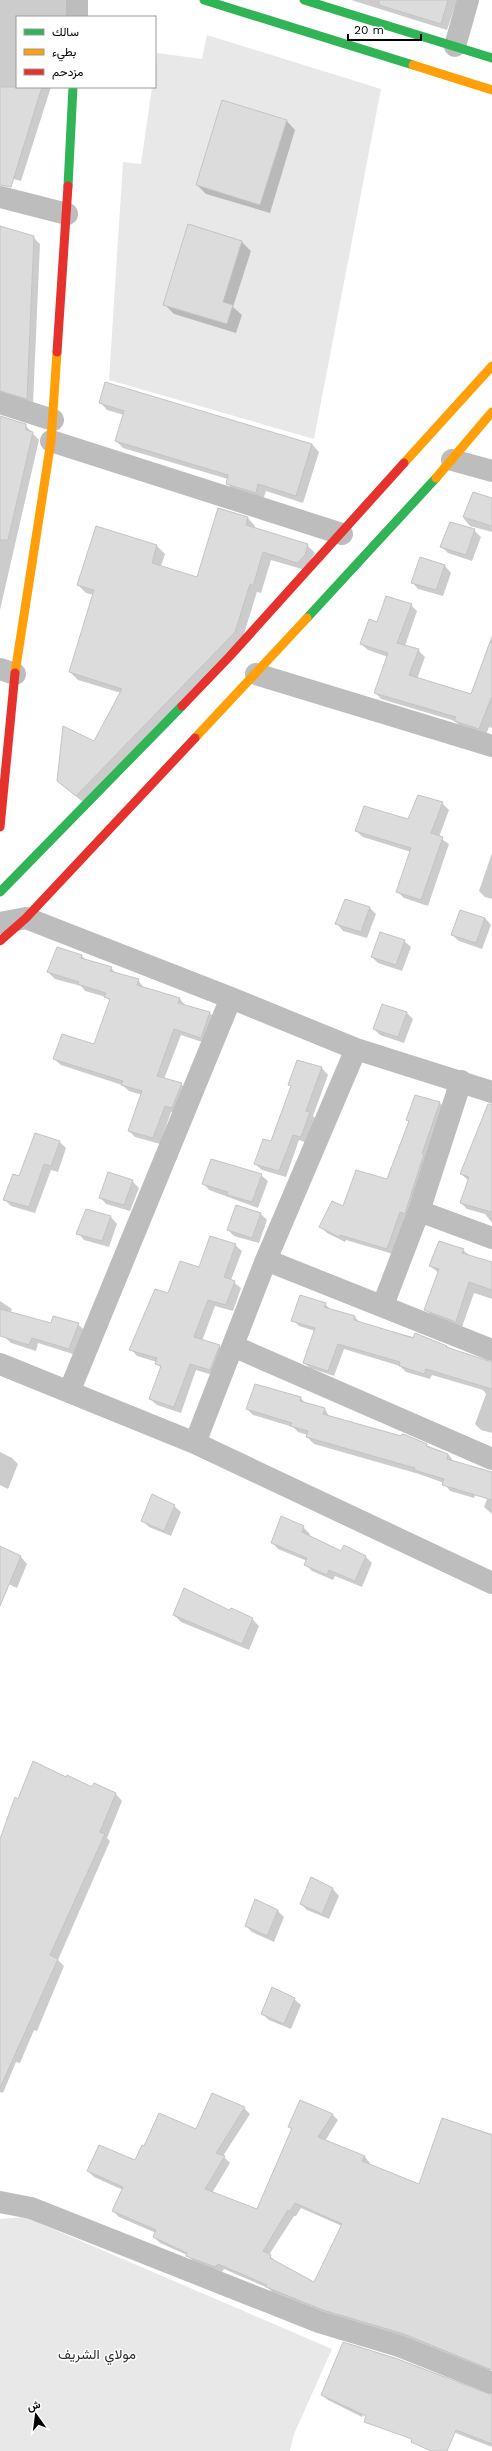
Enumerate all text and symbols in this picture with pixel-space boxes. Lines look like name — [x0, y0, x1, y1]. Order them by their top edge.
legend — [16, 16, 156, 88]
scale bar — [348, 16, 421, 42]
text: 20 m — [354, 23, 384, 37]
text: سالك — [52, 25, 79, 39]
text: بطيء — [52, 45, 76, 62]
text: مزدحم — [52, 65, 83, 80]
park label: مولاي الشريف — [58, 2346, 136, 2366]
north arrow — [16, 2395, 56, 2435]
text: ش — [26, 2398, 42, 2414]

